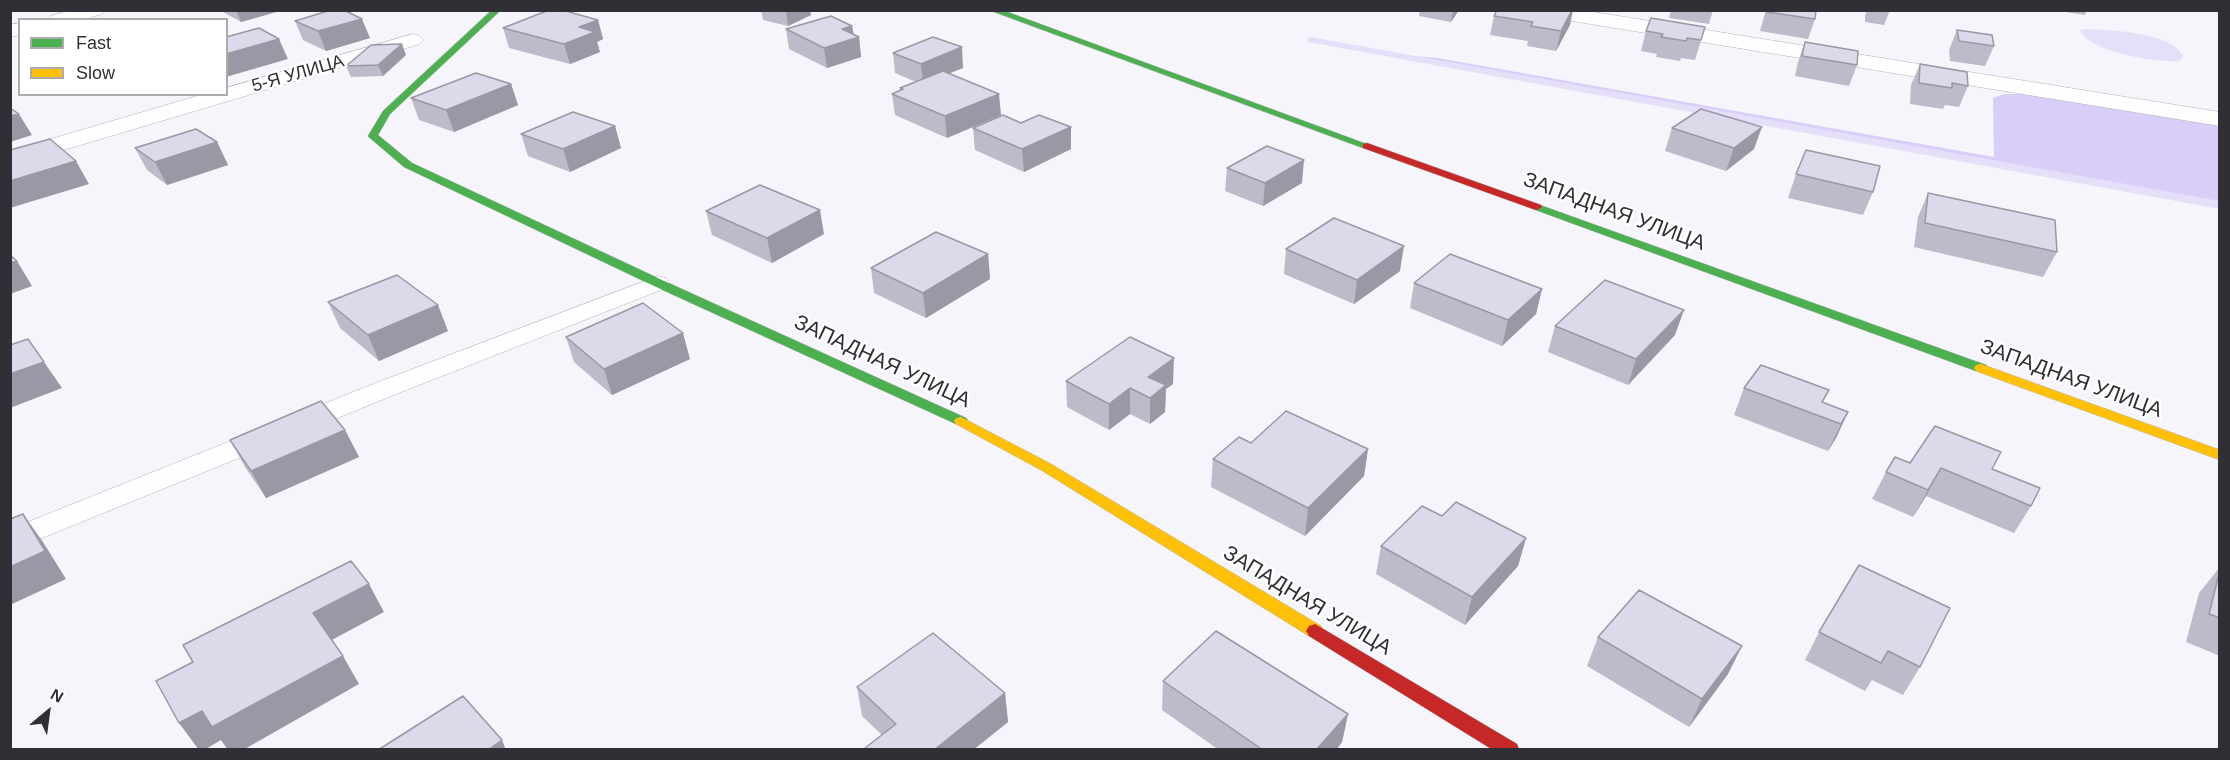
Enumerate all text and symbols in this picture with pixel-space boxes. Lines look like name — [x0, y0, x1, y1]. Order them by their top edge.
legend — [18, 18, 228, 96]
text: Fast — [76, 33, 111, 53]
street label: 5-Я УЛИЦА — [249, 51, 347, 97]
text: Slow — [76, 63, 115, 83]
street label: ЗАПАДНАЯ УЛИЦА — [1520, 167, 1708, 257]
street label: ЗАПАДНАЯ УЛИЦА — [790, 310, 974, 414]
street label: ЗАПАДНАЯ УЛИЦА — [1977, 334, 2165, 424]
street label: ЗАПАДНАЯ УЛИЦА — [1218, 541, 1396, 661]
north arrow — [18, 682, 78, 742]
text: N — [48, 686, 66, 706]

